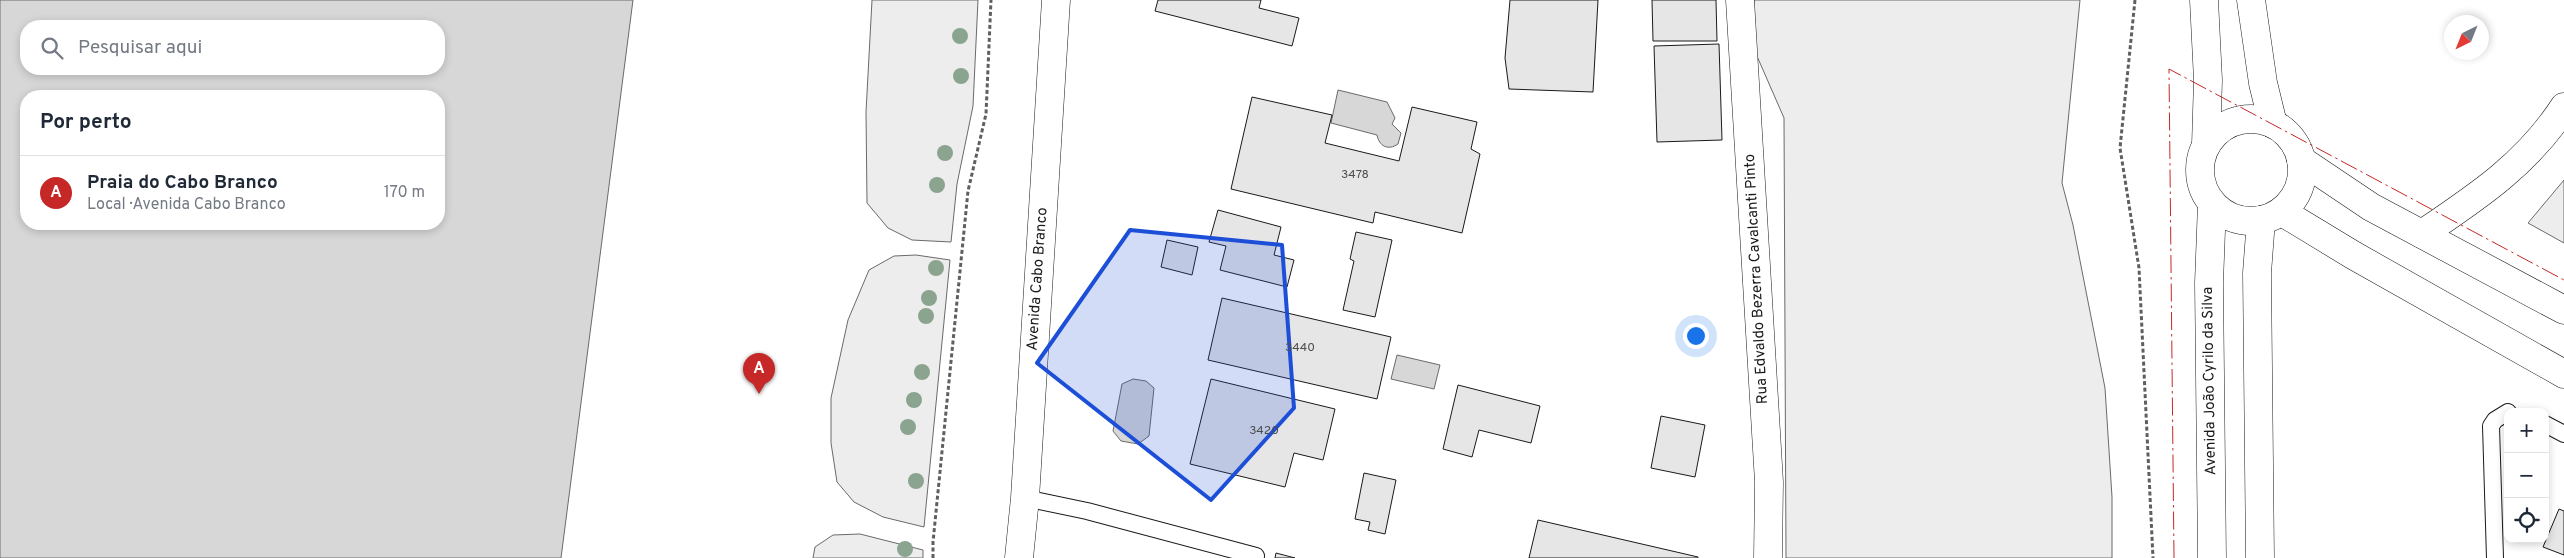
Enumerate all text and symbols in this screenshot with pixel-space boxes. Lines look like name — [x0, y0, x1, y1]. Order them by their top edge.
north arrow — [2444, 15, 2489, 60]
search box — [20, 20, 445, 75]
icon: search — [38, 34, 66, 62]
text: Pesquisar aqui — [78, 36, 202, 60]
text: Por perto — [40, 109, 132, 136]
street label: Rua Edvaldo Bezerra Cavalcanti Pinto — [1741, 153, 1773, 405]
house number: 3478 — [1341, 167, 1369, 183]
text: Praia do Cabo Branco — [87, 171, 278, 195]
text: A — [50, 183, 62, 203]
text: 170 m — [384, 183, 425, 203]
text: Local · Avenida Cabo Branco — [87, 195, 286, 215]
street label: Avenida Cabo Branco — [1024, 207, 1052, 351]
street label: Avenida João Cyrilo da Silva — [2199, 287, 2221, 475]
your location — [1683, 323, 1709, 349]
house number: 3440 — [1285, 340, 1315, 356]
pin: A — [743, 353, 775, 394]
map controls — [2504, 408, 2549, 543]
button: + — [2504, 408, 2549, 453]
house number: 3420 — [1249, 423, 1279, 439]
button: − — [2504, 453, 2549, 498]
button: locate — [2504, 498, 2549, 543]

